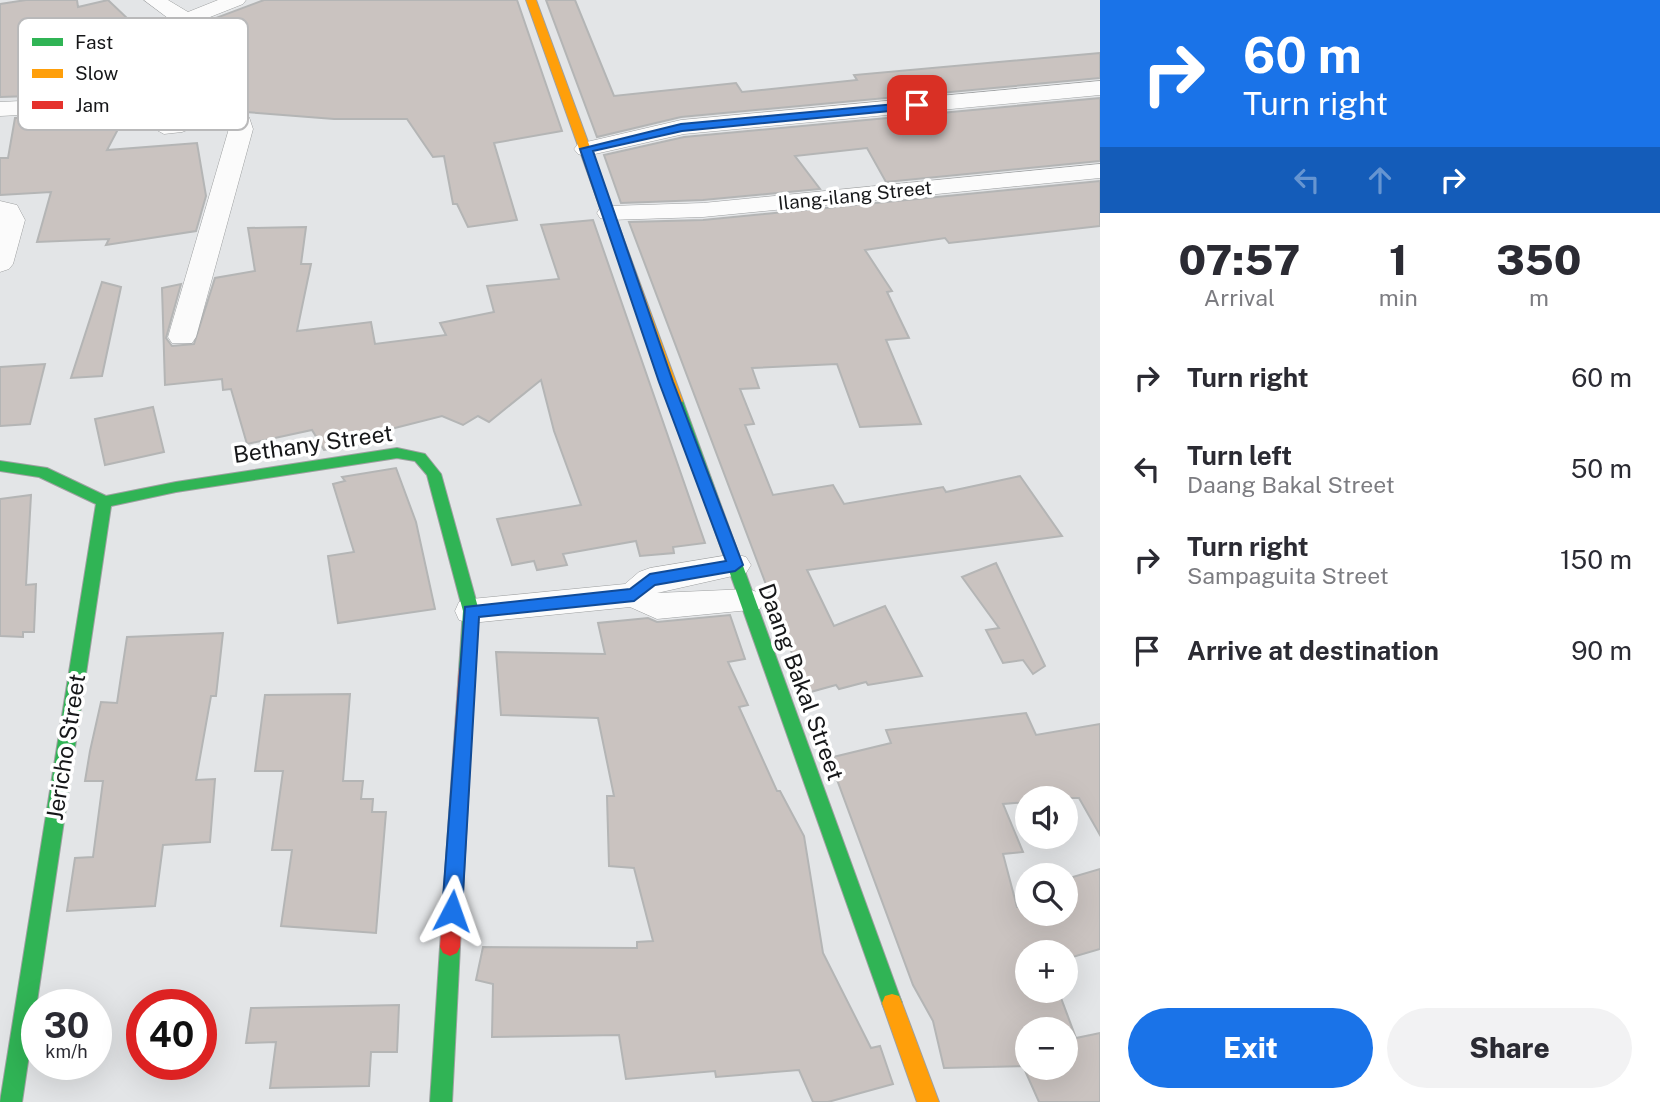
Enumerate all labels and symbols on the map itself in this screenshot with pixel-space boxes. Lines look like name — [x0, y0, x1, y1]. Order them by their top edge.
legend — [18, 18, 248, 130]
text: Fast — [75, 31, 113, 53]
text: Slow — [75, 62, 119, 84]
pin — [887, 75, 947, 135]
text: Jam — [75, 94, 109, 116]
street label: Ilang-ilang Street — [777, 176, 933, 214]
street label: Bethany Street — [231, 419, 394, 468]
street label: Daang Bakal Street — [753, 580, 850, 784]
street label: Jericho Street — [41, 672, 90, 822]
position arrow — [415, 874, 489, 948]
speed limit sign: 40 — [126, 989, 217, 1080]

